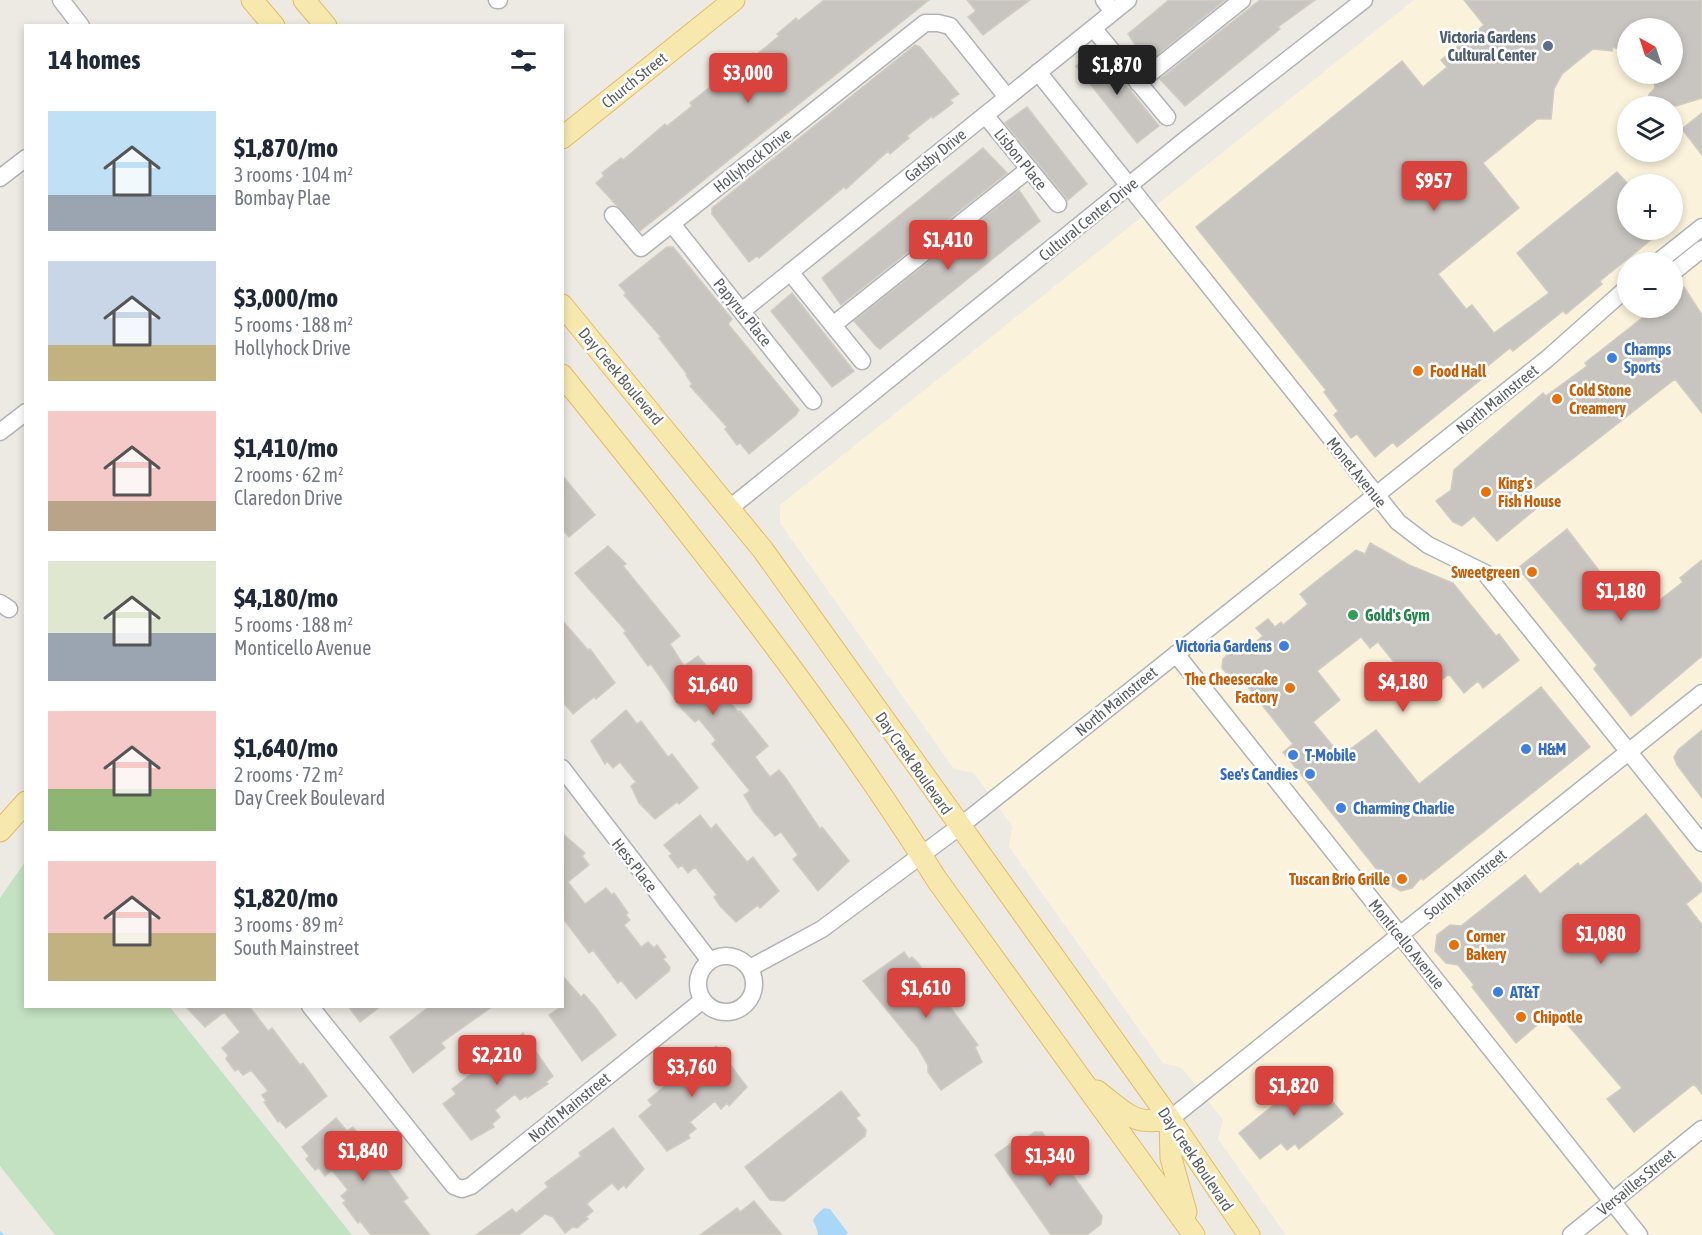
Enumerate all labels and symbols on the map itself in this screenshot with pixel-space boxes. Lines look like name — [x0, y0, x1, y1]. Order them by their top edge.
north arrow — [1617, 18, 1683, 84]
place label: Victoria Gardens Cultural Center — [1439, 28, 1536, 64]
marker: Victoria Gardens Cultural Center — [1541, 39, 1555, 53]
pin: $1,870 — [1068, 45, 1166, 96]
street label: Church Street — [598, 48, 670, 112]
pin: $3,000 — [699, 53, 797, 104]
street label: Hollyhock Drive — [710, 124, 795, 197]
street label: Gatsby Drive — [901, 125, 970, 186]
street label: Lisbon Place — [991, 125, 1051, 193]
pin: $957 — [1398, 161, 1470, 212]
street label: Cultural Center Drive — [1035, 174, 1141, 264]
pin: $1,410 — [899, 220, 997, 271]
street label: Papyrus Place — [709, 274, 776, 350]
street label: Day Creek Boulevard — [574, 324, 667, 429]
place label: Champs Sports — [1624, 340, 1672, 376]
marker: Champs Sports — [1605, 351, 1619, 365]
street label: North Mainstreet — [1453, 360, 1542, 437]
place label: Food Hall — [1430, 362, 1487, 380]
marker: Food Hall — [1411, 364, 1425, 378]
place label: Cold Stone Creamery — [1569, 381, 1631, 417]
marker: Cold Stone Creamery — [1550, 392, 1564, 406]
street label: Monet Avenue — [1323, 434, 1391, 510]
place label: King's Fish House — [1498, 474, 1561, 510]
marker: King's Fish House — [1479, 485, 1493, 499]
place label: Sweetgreen — [1451, 563, 1520, 581]
marker: Sweetgreen — [1525, 565, 1539, 579]
pin: $1,180 — [1572, 571, 1670, 622]
place label: Gold's Gym — [1365, 606, 1430, 624]
marker: Gold's Gym — [1346, 608, 1360, 622]
place label: Victoria Gardens — [1175, 637, 1272, 655]
marker: Victoria Gardens — [1277, 639, 1291, 653]
street label: North Mainstreet — [1072, 662, 1161, 739]
pin: $4,180 — [1354, 662, 1452, 713]
pin: $1,640 — [664, 665, 762, 716]
place label: The Cheesecake Factory — [1184, 670, 1278, 706]
marker: The Cheesecake Factory — [1283, 681, 1297, 695]
street label: Day Creek Boulevard — [871, 708, 956, 818]
place label: H&M — [1538, 740, 1566, 758]
marker: H&M — [1519, 742, 1533, 756]
place label: T-Mobile — [1305, 746, 1356, 764]
marker: T-Mobile — [1286, 748, 1300, 762]
place label: See's Candies — [1220, 765, 1298, 783]
marker: See's Candies — [1303, 767, 1317, 781]
place label: Charming Charlie — [1353, 799, 1454, 817]
marker: Charming Charlie — [1334, 801, 1348, 815]
street label: Hess Place — [609, 835, 661, 895]
street label: South Mainstreet — [1420, 845, 1510, 923]
place label: Tuscan Brio Grille — [1289, 870, 1390, 888]
marker: Tuscan Brio Grille — [1395, 872, 1409, 886]
street label: Monticello Avenue — [1365, 896, 1449, 992]
pin: $1,080 — [1552, 914, 1650, 965]
place label: Corner Bakery — [1466, 927, 1507, 963]
marker: Corner Bakery — [1447, 938, 1461, 952]
pin: $1,610 — [877, 968, 975, 1019]
place label: AT&T — [1509, 983, 1541, 1001]
marker: AT&T — [1491, 985, 1505, 999]
place label: Chipotle — [1533, 1008, 1583, 1026]
marker: Chipotle — [1514, 1010, 1528, 1024]
pin: $2,210 — [448, 1035, 546, 1086]
pin: $3,760 — [643, 1047, 741, 1098]
pin: $1,820 — [1245, 1066, 1343, 1117]
street label: North Mainstreet — [525, 1068, 614, 1145]
street label: Day Creek Boulevard — [1154, 1104, 1237, 1215]
pin: $1,840 — [314, 1131, 412, 1182]
pin: $1,340 — [1001, 1136, 1099, 1187]
street label: Versailles Street — [1594, 1145, 1679, 1219]

